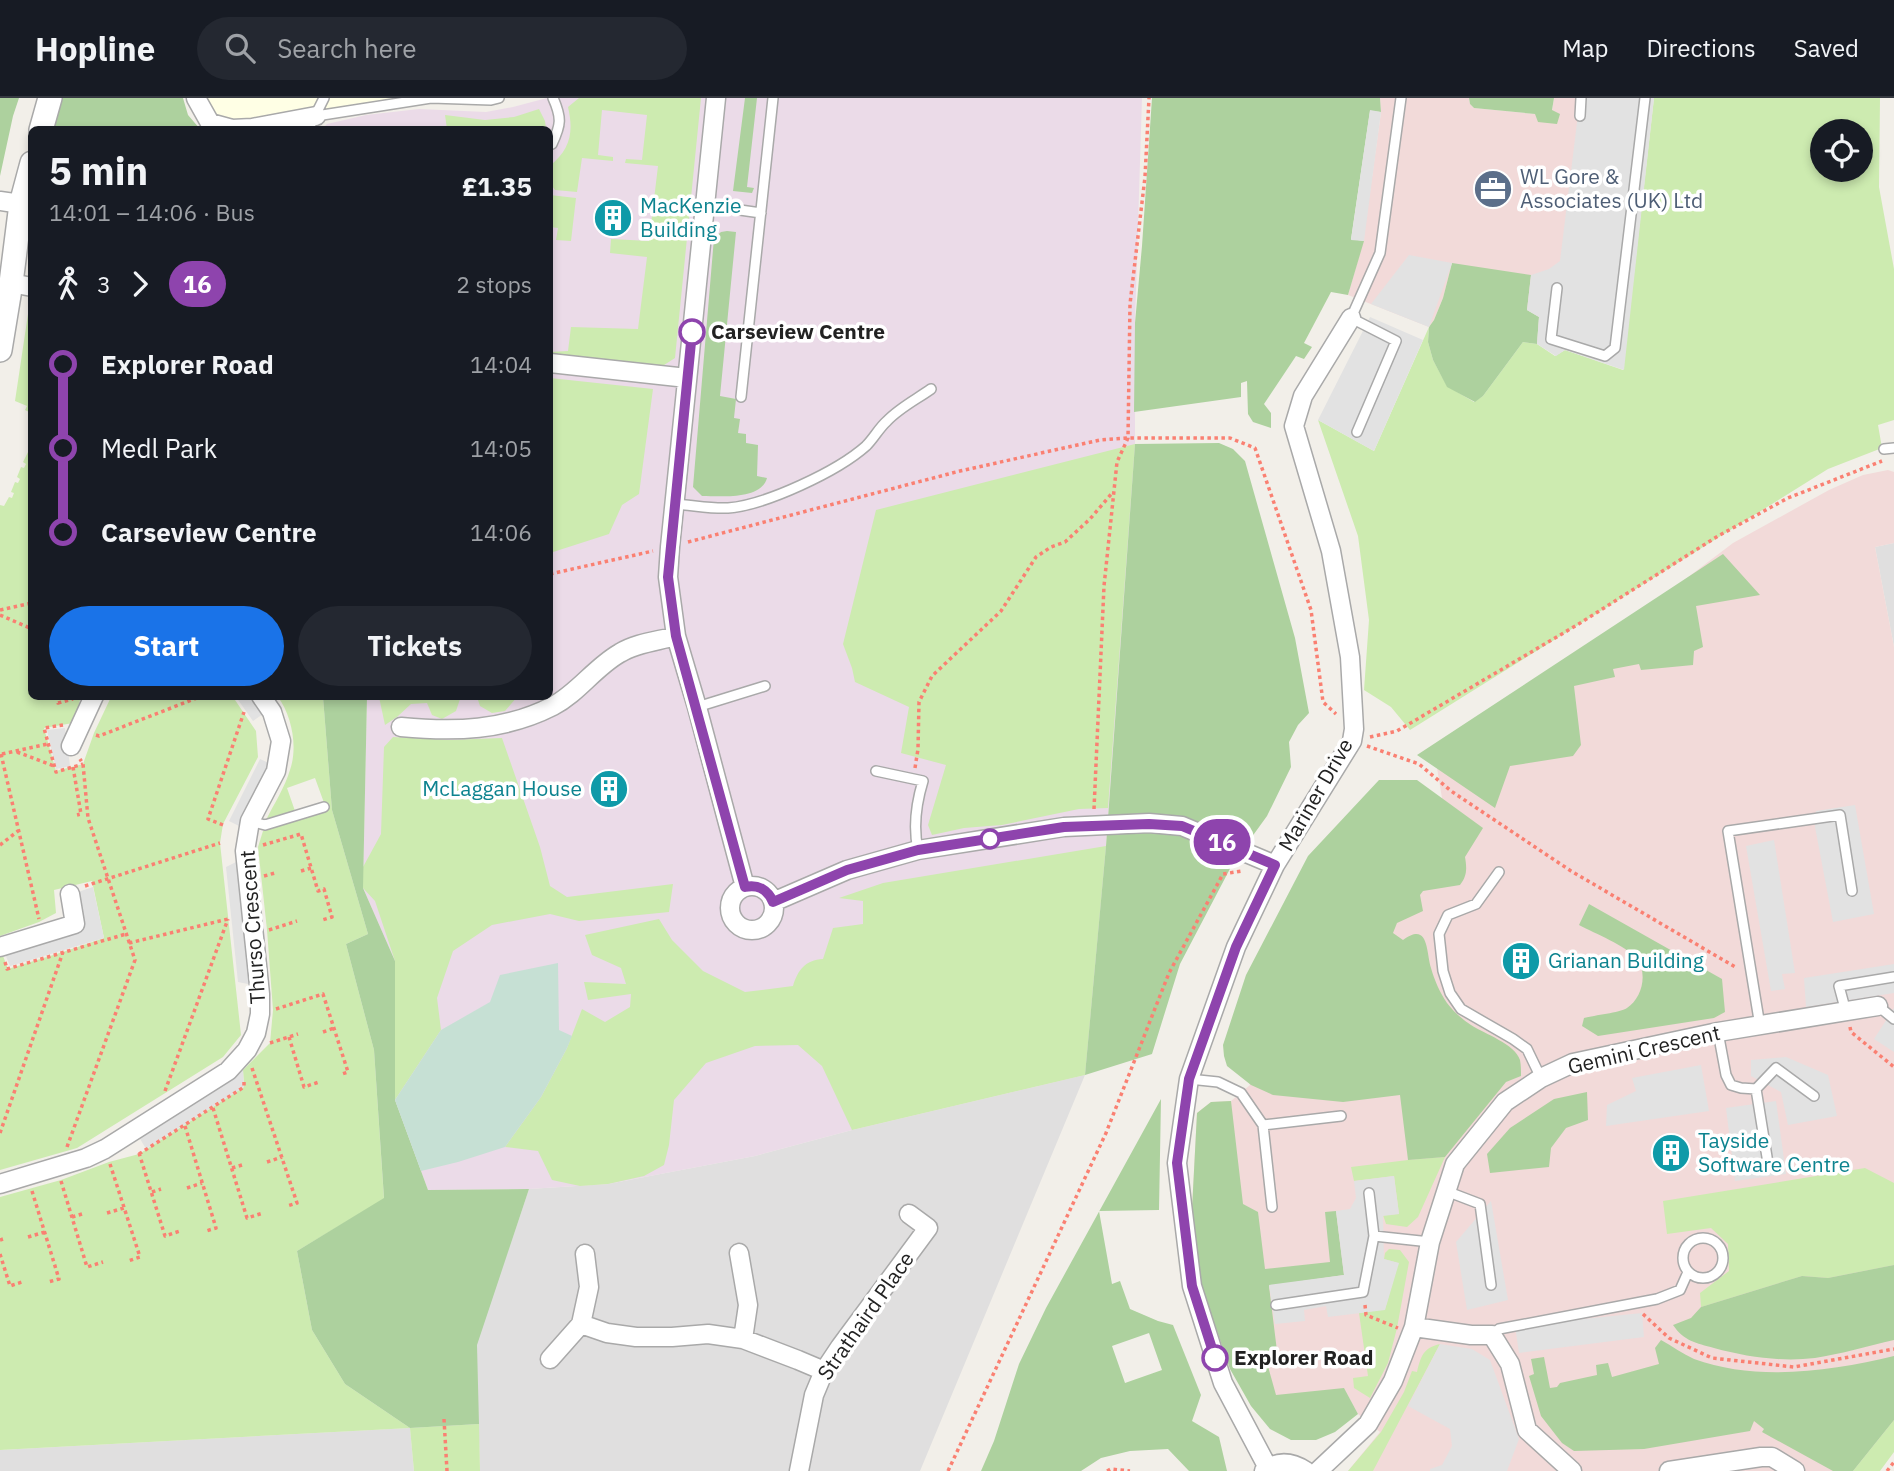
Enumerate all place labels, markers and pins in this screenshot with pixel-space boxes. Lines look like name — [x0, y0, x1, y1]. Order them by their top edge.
place label: WL Gore & Associates (UK) Ltd — [1520, 162, 1703, 214]
office icon: WL Gore & Associates (UK) Ltd — [1472, 168, 1514, 210]
place label: MacKenzie Building — [640, 191, 742, 243]
building icon: MacKenzie Building — [592, 197, 634, 239]
place label: Carseview Centre — [711, 317, 885, 345]
marker: Carseview Centre — [679, 319, 705, 345]
building icon: McLaggan House — [588, 768, 630, 810]
place label: McLaggan House — [422, 774, 582, 802]
unlabelled marker — [980, 829, 1000, 849]
building icon: Grianan Building — [1500, 940, 1542, 982]
place label: Grianan Building — [1548, 946, 1704, 974]
place label: Tayside Software Centre — [1698, 1126, 1850, 1178]
building icon: Tayside Software Centre — [1650, 1132, 1692, 1174]
place label: Explorer Road — [1234, 1343, 1374, 1371]
marker: Explorer Road — [1202, 1345, 1228, 1371]

